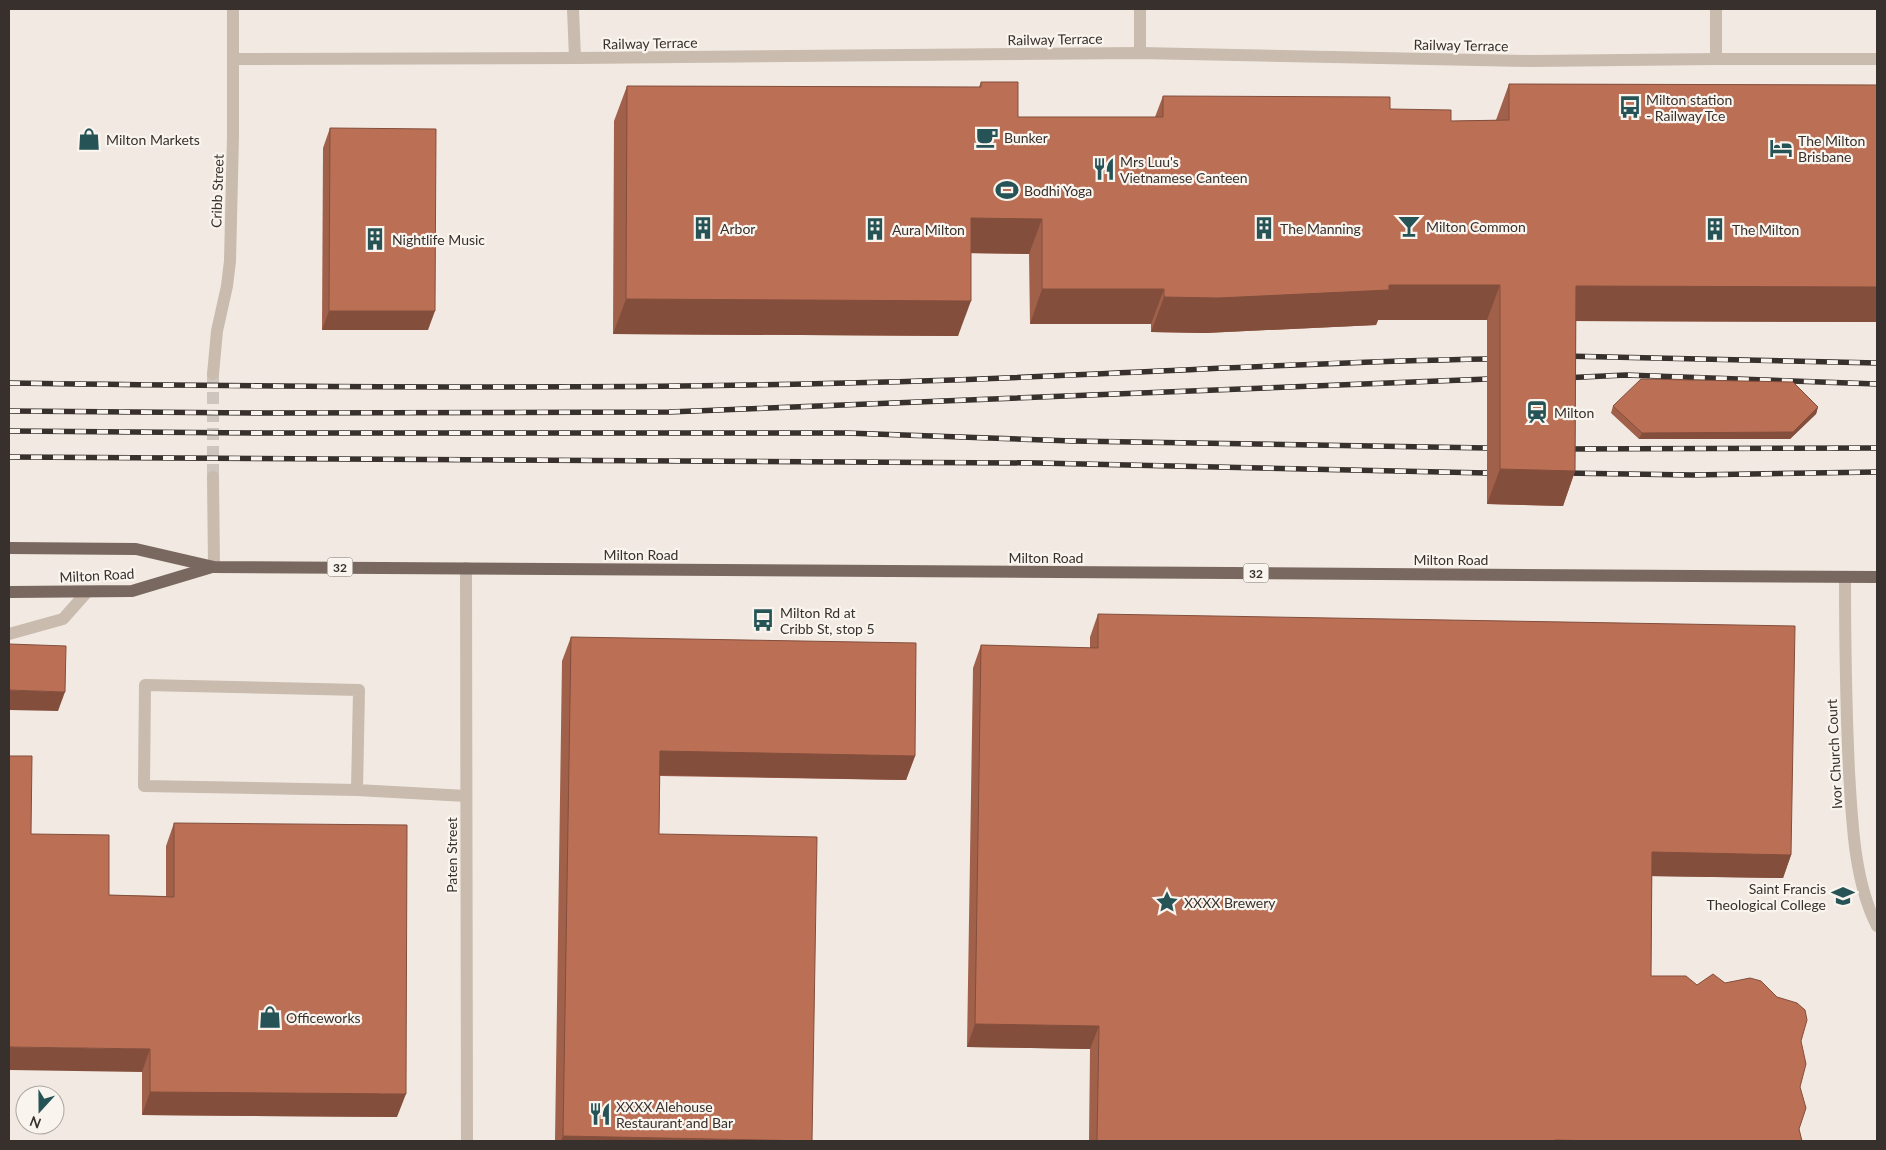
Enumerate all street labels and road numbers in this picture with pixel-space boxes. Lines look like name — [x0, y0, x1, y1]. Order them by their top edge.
street label: Railway Terrace — [1007, 30, 1103, 48]
street label: Railway Terrace — [602, 34, 698, 52]
street label: Railway Terrace — [1413, 36, 1509, 54]
street label: Cribb Street — [207, 154, 227, 228]
street label: Milton Road — [604, 546, 678, 563]
street label: Milton Road — [1009, 549, 1083, 566]
street label: Milton Road — [1414, 551, 1488, 568]
road number: 32 — [328, 558, 352, 576]
road number: 32 — [1244, 564, 1268, 582]
street label: Milton Road — [59, 565, 135, 585]
street label: Ivor Church Court — [1823, 699, 1845, 809]
street label: Paten Street — [443, 817, 460, 893]

